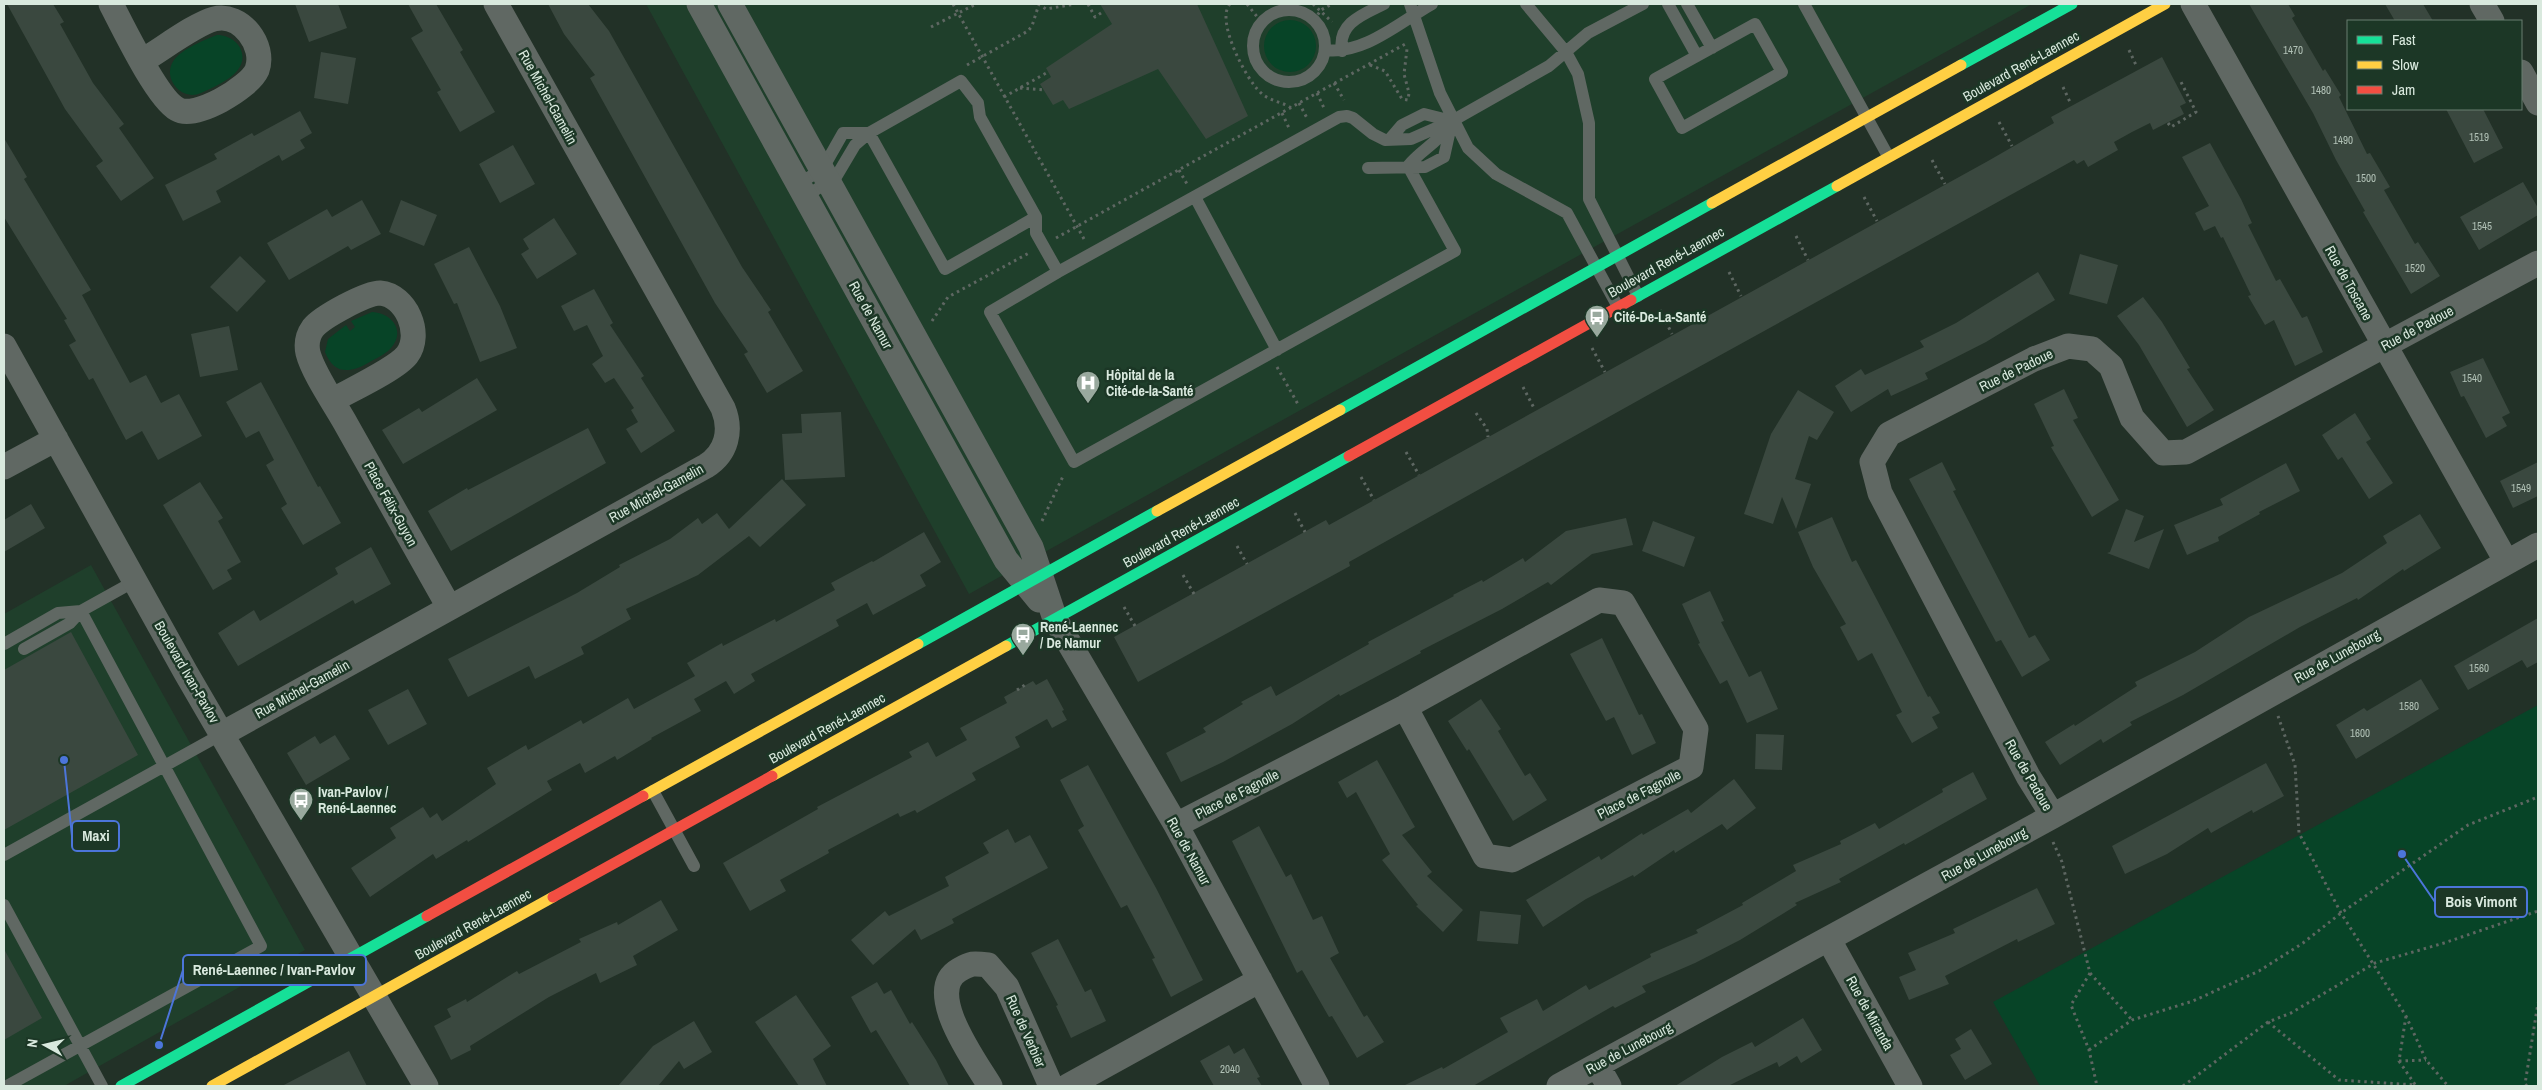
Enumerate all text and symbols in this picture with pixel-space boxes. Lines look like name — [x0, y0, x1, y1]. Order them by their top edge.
legend — [2347, 20, 2522, 110]
street label: Boulevard René-Laennec — [1960, 26, 2083, 105]
text: Fast — [2392, 29, 2416, 50]
house number: 1470 — [2283, 43, 2303, 57]
street label: Rue Michel-Gamelin — [515, 47, 581, 147]
text: Slow — [2392, 54, 2419, 75]
text: Jam — [2392, 79, 2415, 100]
house number: 1480 — [2311, 83, 2331, 97]
house number: 1519 — [2469, 130, 2489, 144]
house number: 1490 — [2333, 133, 2353, 147]
house number: 1500 — [2356, 171, 2376, 185]
house number: 1545 — [2472, 219, 2492, 233]
street label: Boulevard René-Laennec — [1605, 222, 1728, 301]
street label: Rue de Toscane — [2321, 242, 2377, 324]
house number: 1520 — [2405, 261, 2425, 275]
street label: Rue de Namur — [845, 278, 897, 352]
street label: Rue de Padoue — [2378, 301, 2456, 355]
bus stop icon: Cité-De-La-Santé — [1584, 304, 1610, 338]
place label: Cité-De-La-Santé — [1614, 308, 1706, 326]
street label: Rue de Padoue — [1976, 344, 2056, 396]
place label: Hôpital de la Cité-de-la-Santé — [1106, 366, 1193, 400]
hospital icon: Hôpital de la Cité-de-la-Santé — [1075, 370, 1101, 404]
house number: 1540 — [2462, 371, 2482, 385]
street label: Place Félix-Guyon — [360, 459, 422, 549]
street label: Rue Michel-Gamelin — [606, 460, 706, 526]
house number: 1549 — [2511, 481, 2531, 495]
street label: Boulevard René-Laennec — [1120, 492, 1243, 571]
street label: Boulevard Ivan-Pavlov — [150, 618, 224, 726]
place label: René-Laennec / De Namur — [1040, 618, 1118, 652]
bus stop icon: René-Laennec / De Namur — [1010, 622, 1036, 656]
street label: Rue de Lunebourg — [2291, 625, 2383, 687]
street label: Rue Michel-Gamelin — [252, 656, 352, 722]
house number: 1560 — [2469, 661, 2489, 675]
street label: Boulevard René-Laennec — [766, 688, 889, 767]
house number: 1580 — [2399, 699, 2419, 713]
house number: 1600 — [2350, 726, 2370, 740]
street label: Rue de Padoue — [2001, 736, 2057, 814]
street label: Place de Fagnolle — [1192, 765, 1282, 823]
street label: Place de Fagnolle — [1594, 765, 1684, 823]
place label: Ivan-Pavlov / René-Laennec — [318, 783, 396, 817]
bus stop icon: Ivan-Pavlov / René-Laennec — [288, 787, 314, 821]
street label: Rue de Namur — [1163, 814, 1215, 888]
callout: Maxi — [72, 821, 119, 851]
street label: Rue de Lunebourg — [1938, 823, 2030, 885]
text: Maxi — [82, 825, 110, 846]
street label: Boulevard René-Laennec — [412, 884, 535, 963]
callout: Bois Vimont — [2435, 887, 2527, 917]
text: Bois Vimont — [2445, 891, 2517, 912]
callout: René-Laennec / Ivan-Pavlov — [183, 955, 366, 985]
text: René-Laennec / Ivan-Pavlov — [193, 959, 356, 980]
street label: Rue de Miranda — [1842, 973, 1898, 1054]
street label: Rue de Verbier — [1002, 992, 1050, 1070]
street label: Rue de Lunebourg — [1583, 1017, 1676, 1078]
north arrow — [20, 1020, 70, 1070]
text: N — [23, 1038, 42, 1049]
house number: 2040 — [1220, 1062, 1240, 1076]

